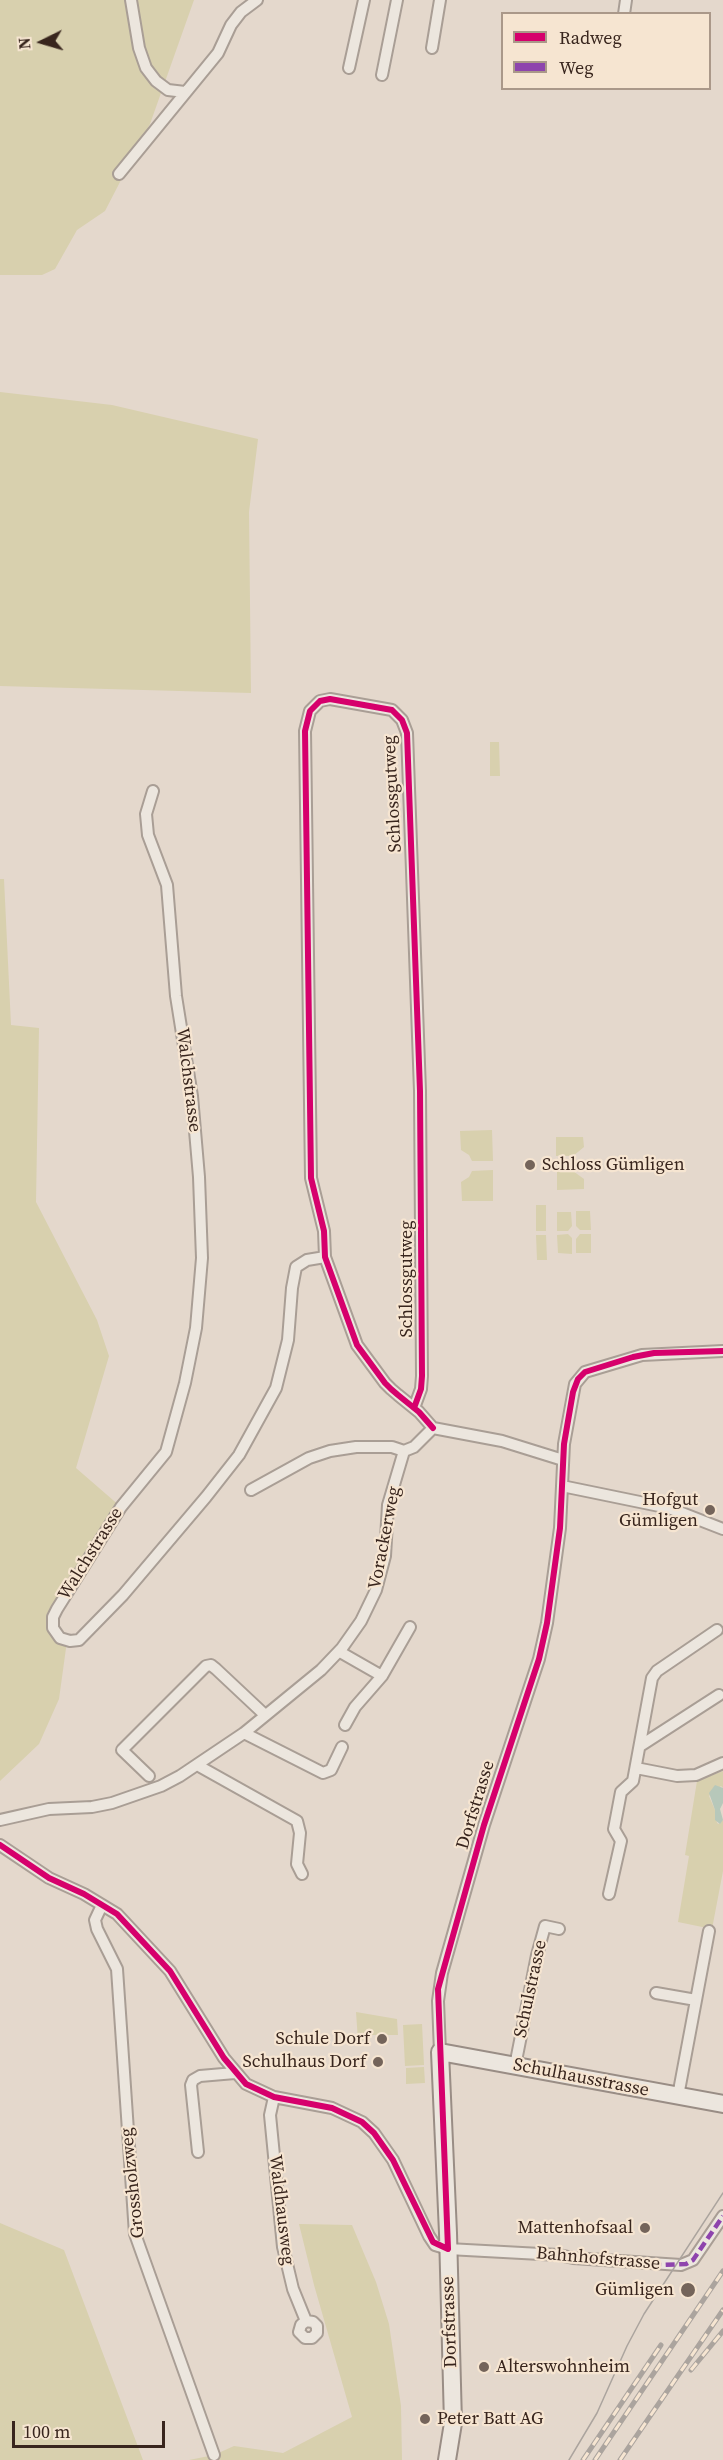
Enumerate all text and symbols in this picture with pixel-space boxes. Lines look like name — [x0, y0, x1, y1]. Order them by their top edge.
north arrow — [12, 12, 72, 72]
legend — [501, 12, 711, 90]
text: Radweg — [559, 25, 622, 50]
text: N — [13, 37, 36, 50]
text: Weg — [559, 55, 594, 80]
street label: Schlossgutweg — [379, 735, 407, 853]
street label: Walchstrasse — [171, 1027, 205, 1133]
place label: Schloss Gümligen — [542, 1154, 685, 1176]
marker: Schloss Gümligen — [523, 1158, 537, 1172]
street label: Schlossgutweg — [396, 1220, 418, 1338]
street label: Vorackerweg — [364, 1485, 406, 1591]
place label: Hofgut Gümligen — [619, 1489, 698, 1532]
marker: Hofgut Gümligen — [703, 1503, 717, 1517]
street label: Walchstrasse — [54, 1504, 128, 1604]
street label: Dorfstrasse — [452, 1758, 500, 1852]
street label: Schulstrasse — [510, 1938, 552, 2040]
place label: Schule Dorf — [276, 2028, 370, 2050]
marker: Schule Dorf — [375, 2032, 389, 2046]
place label: Schulhaus Dorf — [242, 2051, 366, 2073]
street label: Schulhausstrasse — [511, 2054, 651, 2102]
marker: Schulhaus Dorf — [371, 2055, 385, 2069]
street label: Grossholzweg — [116, 2127, 150, 2239]
street label: Waldhausweg — [264, 2154, 298, 2266]
place label: Mattenhofsaal — [517, 2217, 633, 2239]
marker: Mattenhofsaal — [638, 2221, 652, 2235]
street label: Bahnhofstrasse — [535, 2243, 661, 2275]
street label: Dorfstrasse — [438, 2276, 462, 2368]
place label: Gümligen — [595, 2279, 674, 2301]
marker: Gümligen — [679, 2281, 697, 2299]
place label: Alterswohnheim — [496, 2356, 630, 2378]
marker: Alterswohnheim — [477, 2360, 491, 2374]
place label: Peter Batt AG — [437, 2408, 543, 2430]
scale bar — [15, 2409, 168, 2447]
marker: Peter Batt AG — [418, 2412, 432, 2426]
text: 100 m — [23, 2419, 70, 2444]

